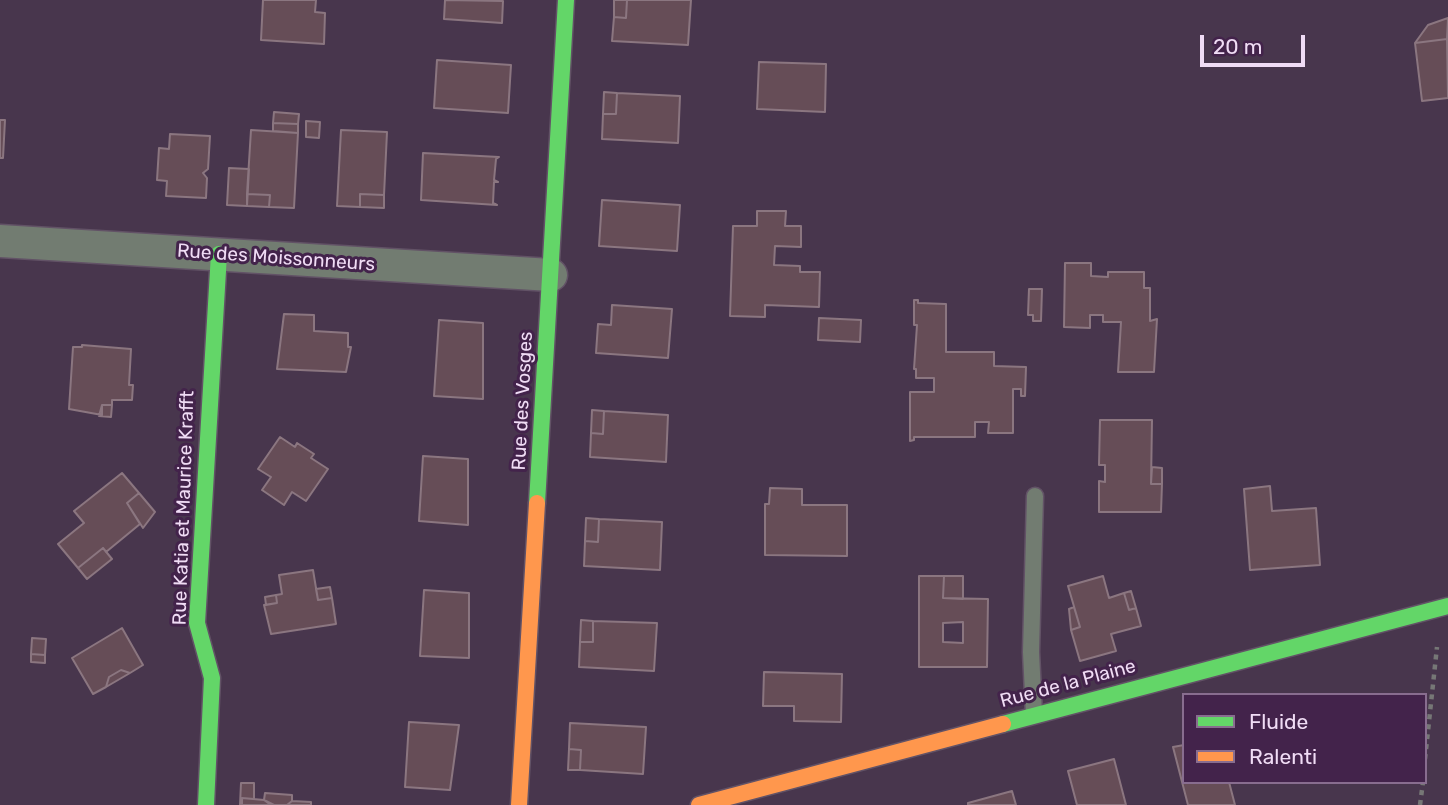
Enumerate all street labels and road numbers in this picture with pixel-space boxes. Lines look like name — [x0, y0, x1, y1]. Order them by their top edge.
street label: Rue des Moissonneurs — [176, 240, 376, 276]
street label: Rue des Vosges — [508, 331, 538, 471]
street label: Rue Katia et Maurice Krafft — [169, 390, 199, 626]
street label: Rue de la Plaine — [998, 655, 1138, 713]

